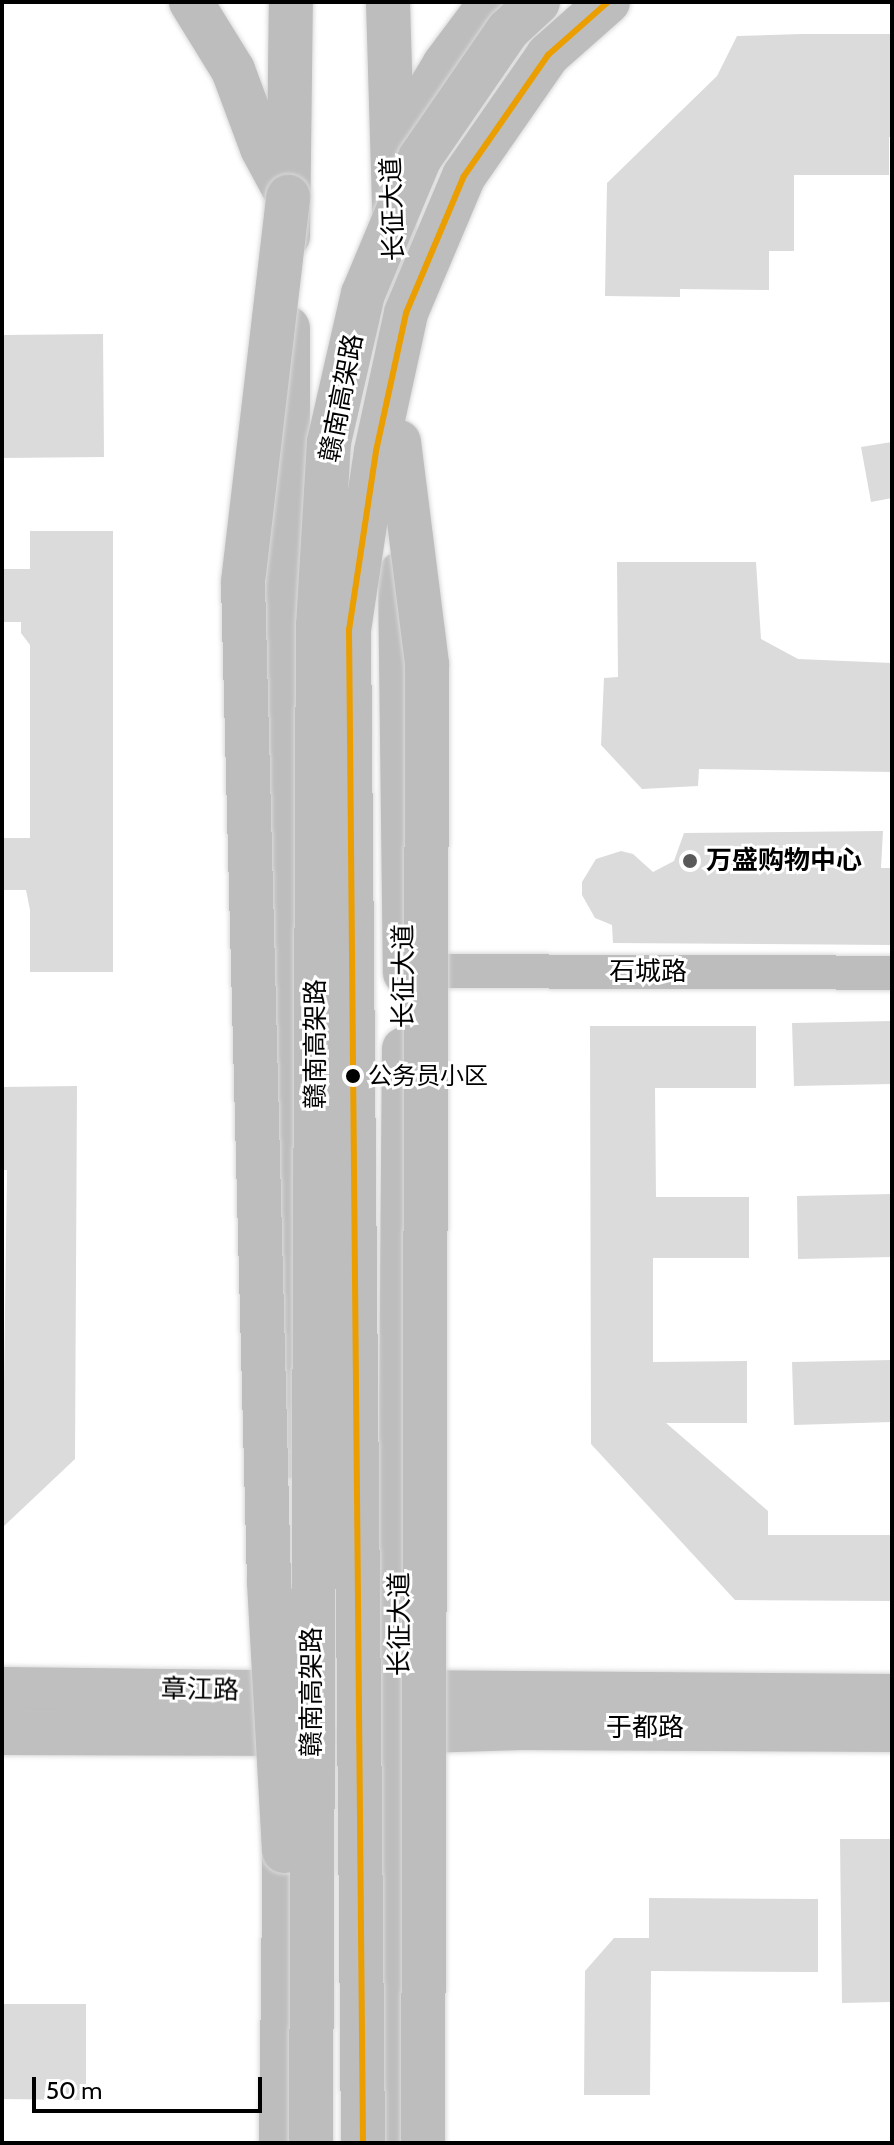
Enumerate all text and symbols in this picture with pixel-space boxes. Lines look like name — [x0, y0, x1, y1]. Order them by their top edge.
street label: 长征大道 — [376, 156, 410, 262]
street label: 赣南高架路 — [314, 331, 370, 465]
place label: 万盛购物中心 — [706, 845, 862, 877]
marker: 万盛购物中心 — [681, 852, 699, 870]
street label: 长征大道 — [388, 924, 420, 1028]
street label: 石城路 — [609, 956, 687, 988]
street label: 赣南高架路 — [300, 979, 332, 1109]
place label: 公务员小区 — [368, 1062, 488, 1090]
marker: 公务员小区 — [345, 1068, 361, 1084]
street label: 长征大道 — [384, 1572, 416, 1676]
street label: 赣南高架路 — [296, 1627, 328, 1757]
street label: 章江路 — [161, 1674, 239, 1706]
street label: 于都路 — [606, 1712, 684, 1744]
scale bar — [36, 2061, 266, 2111]
text: 50 m — [46, 2076, 102, 2105]

